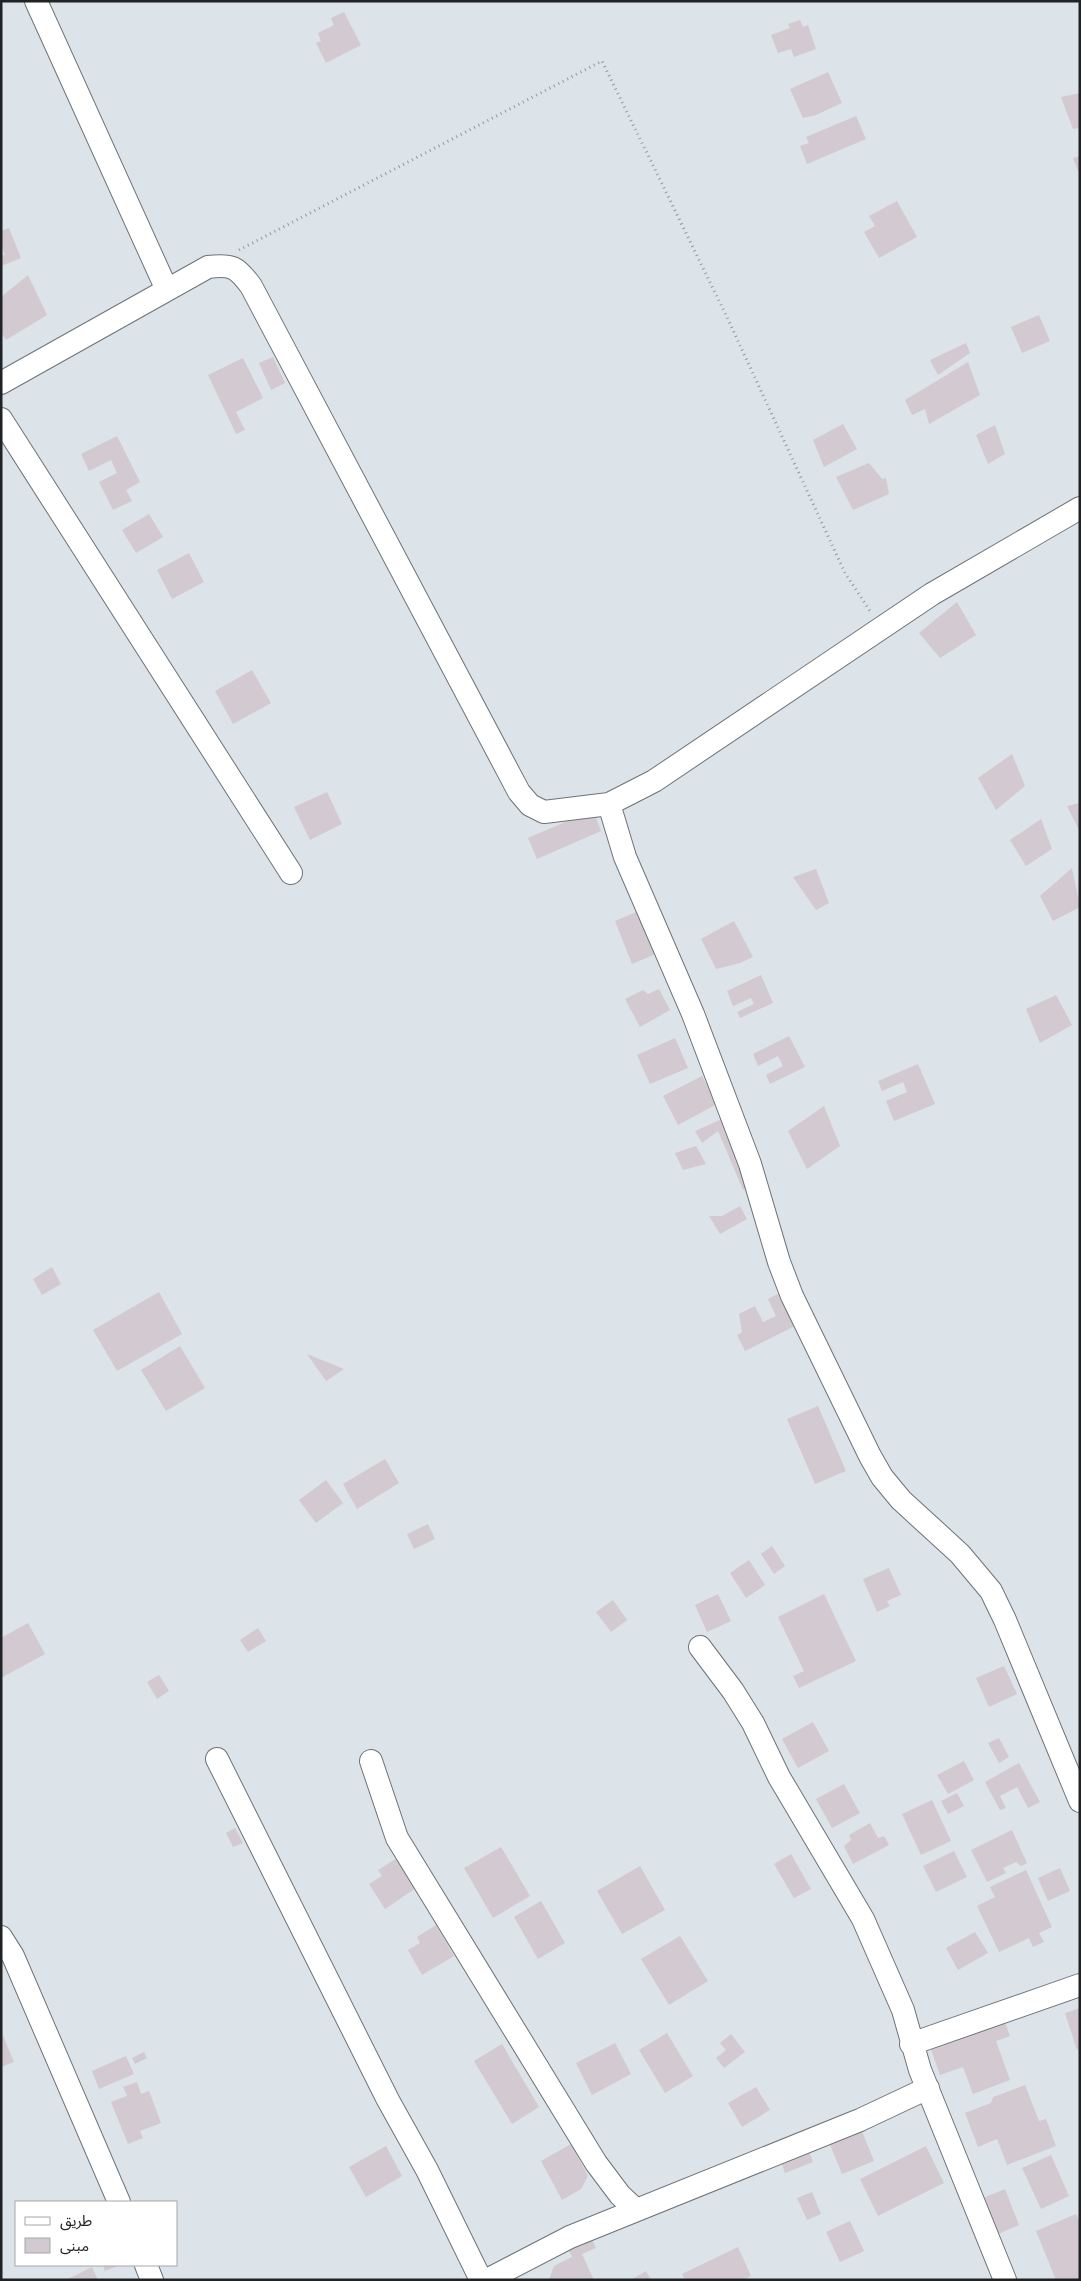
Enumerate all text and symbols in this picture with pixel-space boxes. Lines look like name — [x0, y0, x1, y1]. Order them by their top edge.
legend — [15, 2201, 178, 2266]
text: طريق — [60, 2208, 92, 2231]
text: مبنى — [60, 2233, 89, 2256]

